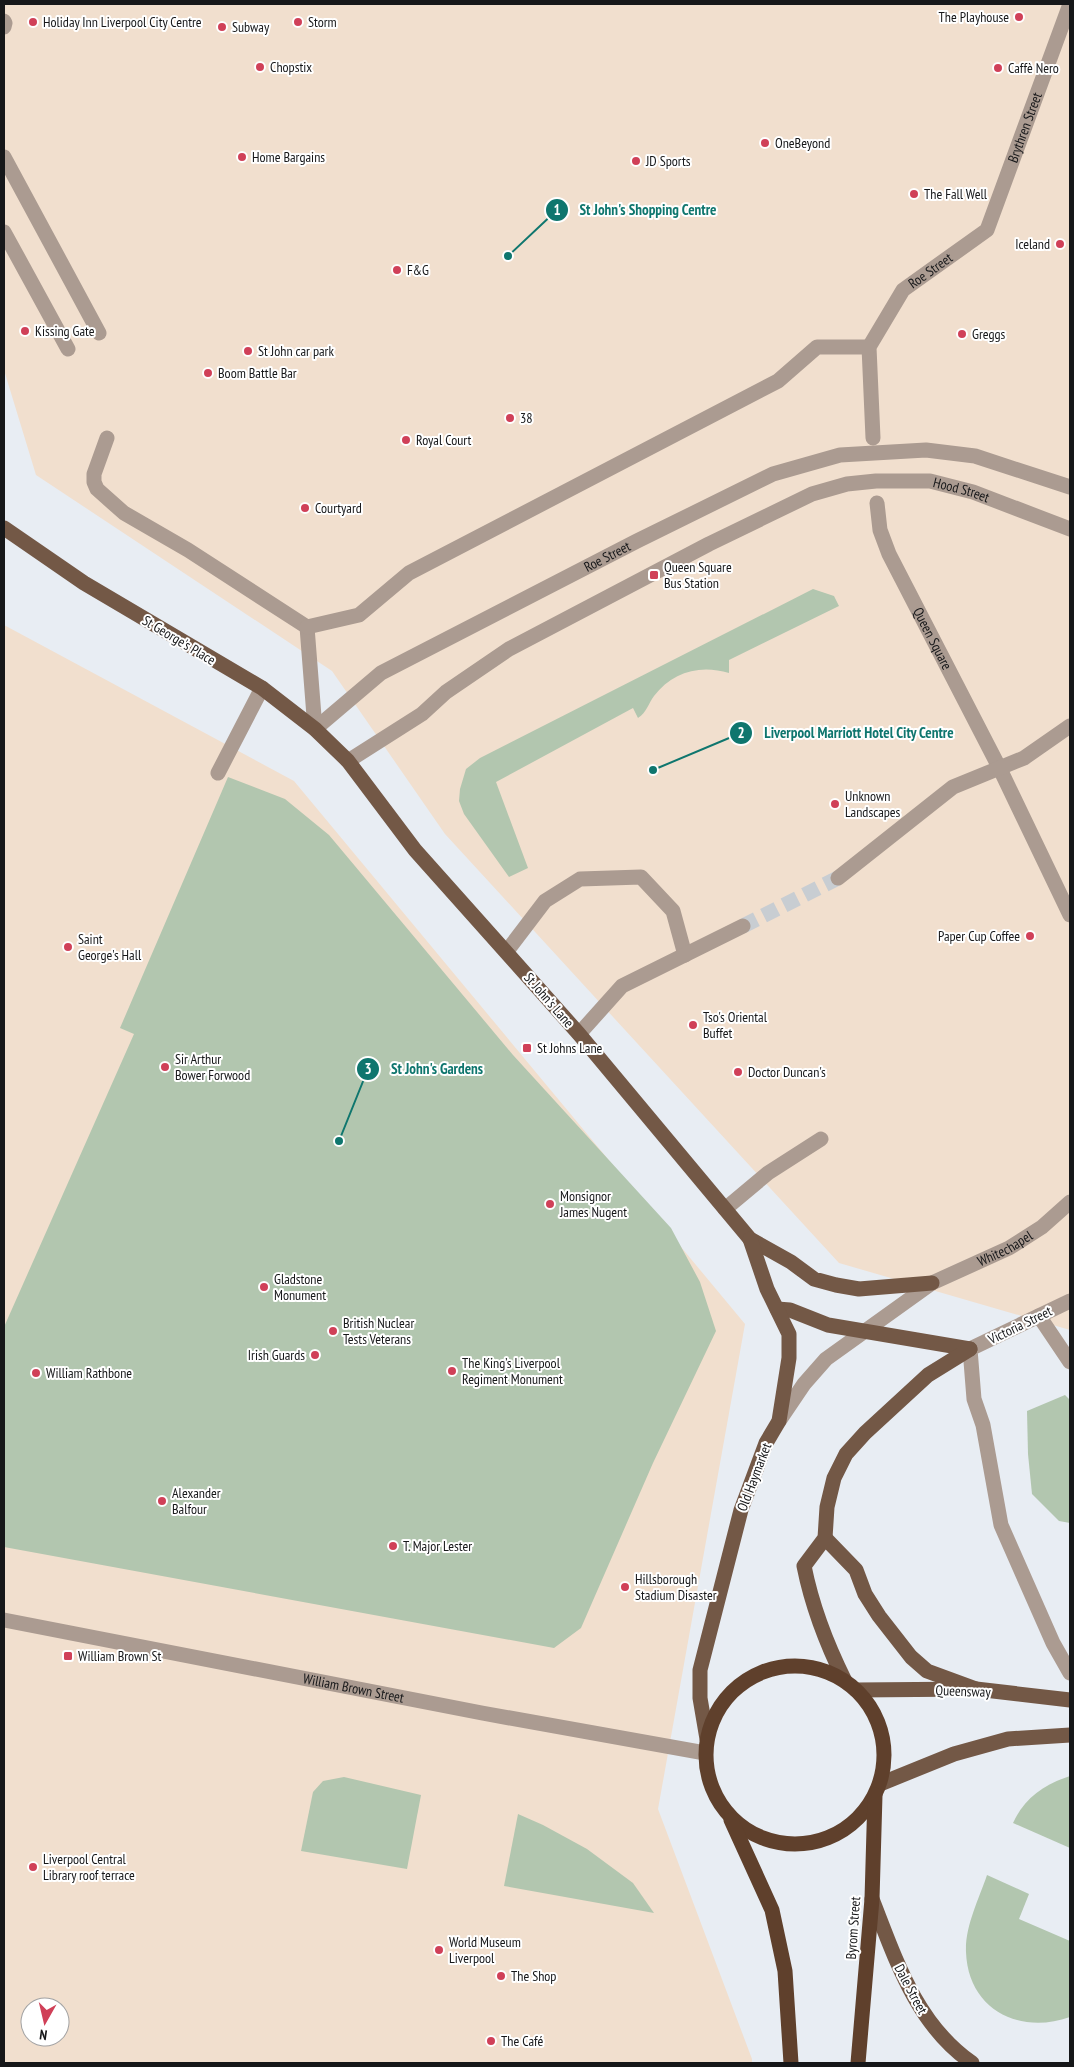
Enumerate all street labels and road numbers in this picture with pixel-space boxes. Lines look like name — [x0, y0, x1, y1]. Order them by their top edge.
street label: Brythren Street — [1004, 90, 1046, 165]
street label: Roe Street — [905, 249, 956, 292]
street label: Hood Street — [931, 473, 992, 507]
street label: Roe Street — [581, 537, 634, 576]
street label: Queen Square — [909, 604, 956, 673]
street label: St George's Place — [139, 611, 219, 669]
street label: St John's Lane — [520, 969, 578, 1031]
street label: Whitechapel — [974, 1226, 1036, 1270]
street label: Victoria Street — [984, 1302, 1055, 1349]
street label: Old Haymarket — [733, 1440, 775, 1514]
street label: William Brown Street — [301, 1669, 406, 1707]
street label: Queensway — [935, 1681, 992, 1701]
street label: Byrom Street — [842, 1896, 864, 1960]
street label: Dale Street — [890, 1961, 932, 2017]

